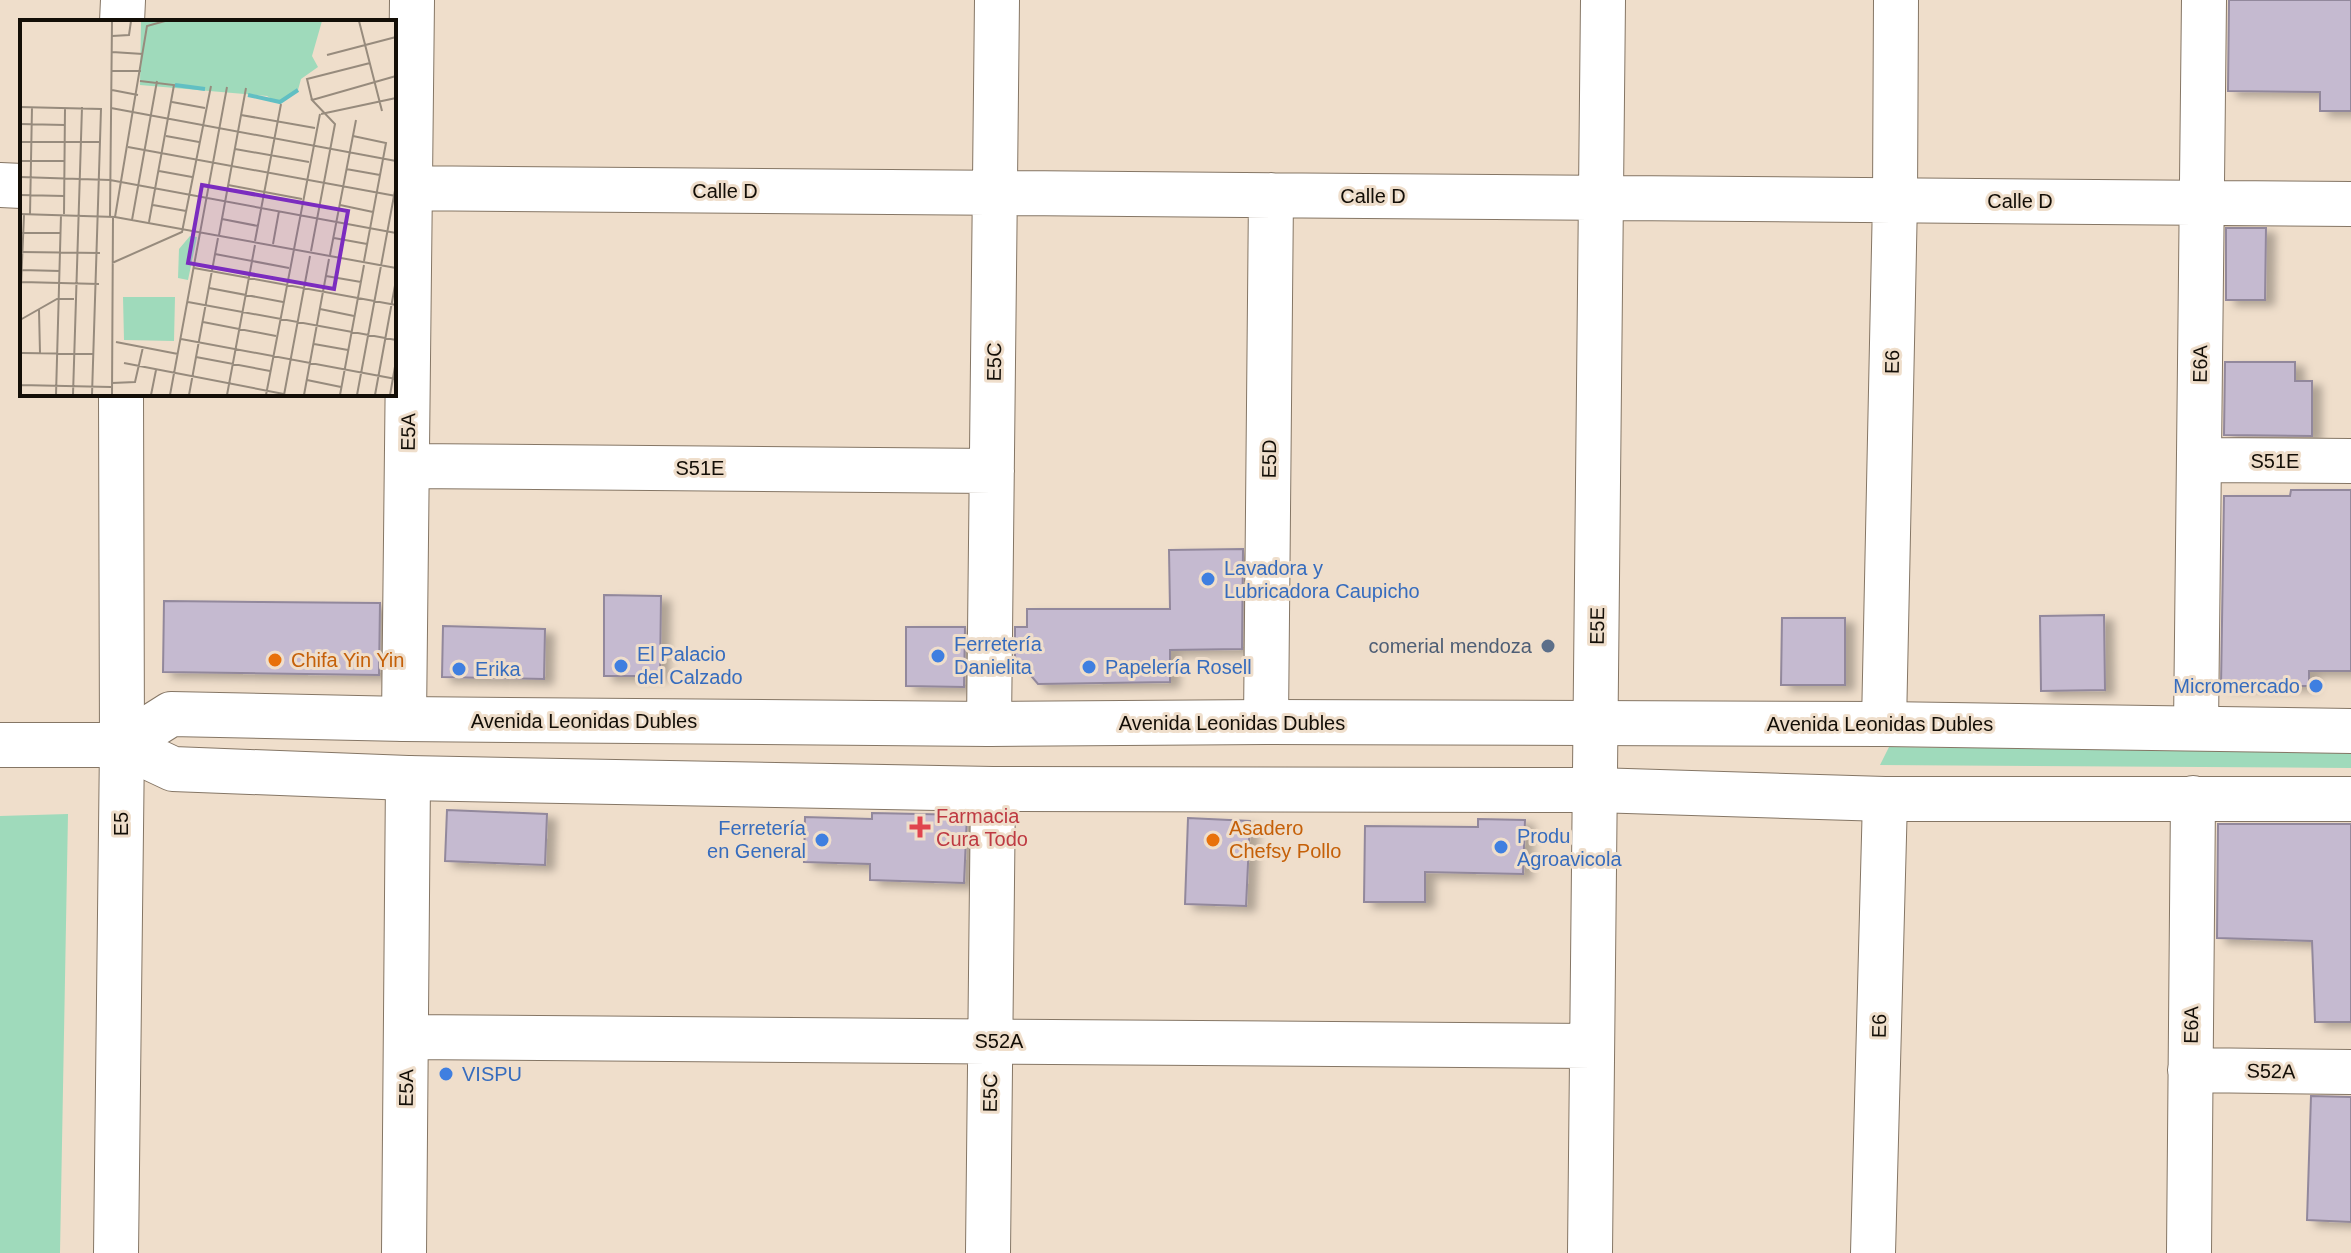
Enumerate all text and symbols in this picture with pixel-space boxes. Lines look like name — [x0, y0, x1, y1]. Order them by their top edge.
inset map — [20, 20, 396, 396]
street label: Calle D — [692, 180, 758, 202]
street label: Calle D — [1340, 185, 1406, 207]
street label: Calle D — [1987, 190, 2053, 212]
street label: E5C — [983, 342, 1005, 382]
street label: E6A — [2189, 344, 2211, 383]
street label: E6 — [1881, 350, 1903, 374]
street label: E5A — [397, 412, 419, 451]
street label: E5D — [1258, 439, 1280, 479]
street label: S51E — [2251, 450, 2299, 472]
street label: S51E — [676, 457, 724, 479]
place label: Lavadora y Lubricadora Caupicho — [1224, 557, 1420, 602]
marker: Lavadora y Lubricadora Caupicho — [1199, 570, 1217, 588]
street label: E5E — [1586, 607, 1608, 645]
place label: Ferretería Danielita — [954, 633, 1043, 678]
place label: comerial mendoza — [1369, 635, 1533, 657]
marker: comerial mendoza — [1539, 637, 1557, 655]
place label: El Palacio del Calzado — [637, 643, 743, 688]
marker: Ferretería Danielita — [929, 647, 947, 665]
place label: Chifa Yin Yin — [291, 649, 404, 671]
marker: Chifa Yin Yin — [266, 651, 284, 669]
place label: Papelería Rosell — [1105, 656, 1252, 678]
marker: El Palacio del Calzado — [612, 657, 630, 675]
place label: Erika — [475, 658, 521, 680]
marker: Papelería Rosell — [1080, 658, 1098, 676]
marker: Erika — [450, 660, 468, 678]
place label: Micromercado — [2173, 675, 2300, 697]
marker: Micromercado — [2307, 677, 2325, 695]
street label: Avenida Leonidas Dubles — [471, 710, 697, 732]
street label: Avenida Leonidas Dubles — [1119, 712, 1345, 734]
street label: Avenida Leonidas Dubles — [1767, 713, 1993, 735]
place label: Farmacia Cura Todo — [936, 805, 1028, 850]
street label: E5 — [110, 812, 132, 836]
place label: Ferretería en General — [707, 817, 807, 862]
place label: Asadero Chefsy Pollo — [1229, 817, 1341, 862]
marker: Farmacia Cura Todo — [911, 818, 929, 836]
place label: Produ Agroavicola — [1517, 825, 1622, 870]
marker: Ferretería en General — [813, 831, 831, 849]
marker: Asadero Chefsy Pollo — [1204, 831, 1222, 849]
marker: Produ Agroavicola — [1492, 838, 1510, 856]
street label: E6A — [2180, 1005, 2202, 1044]
street label: E6 — [1868, 1014, 1890, 1038]
street label: S52A — [975, 1030, 1024, 1052]
street label: S52A — [2246, 1060, 2296, 1082]
place label: VISPU — [462, 1063, 522, 1085]
marker: VISPU — [437, 1065, 455, 1083]
street label: E5A — [395, 1068, 417, 1107]
street label: E5C — [979, 1073, 1001, 1113]

